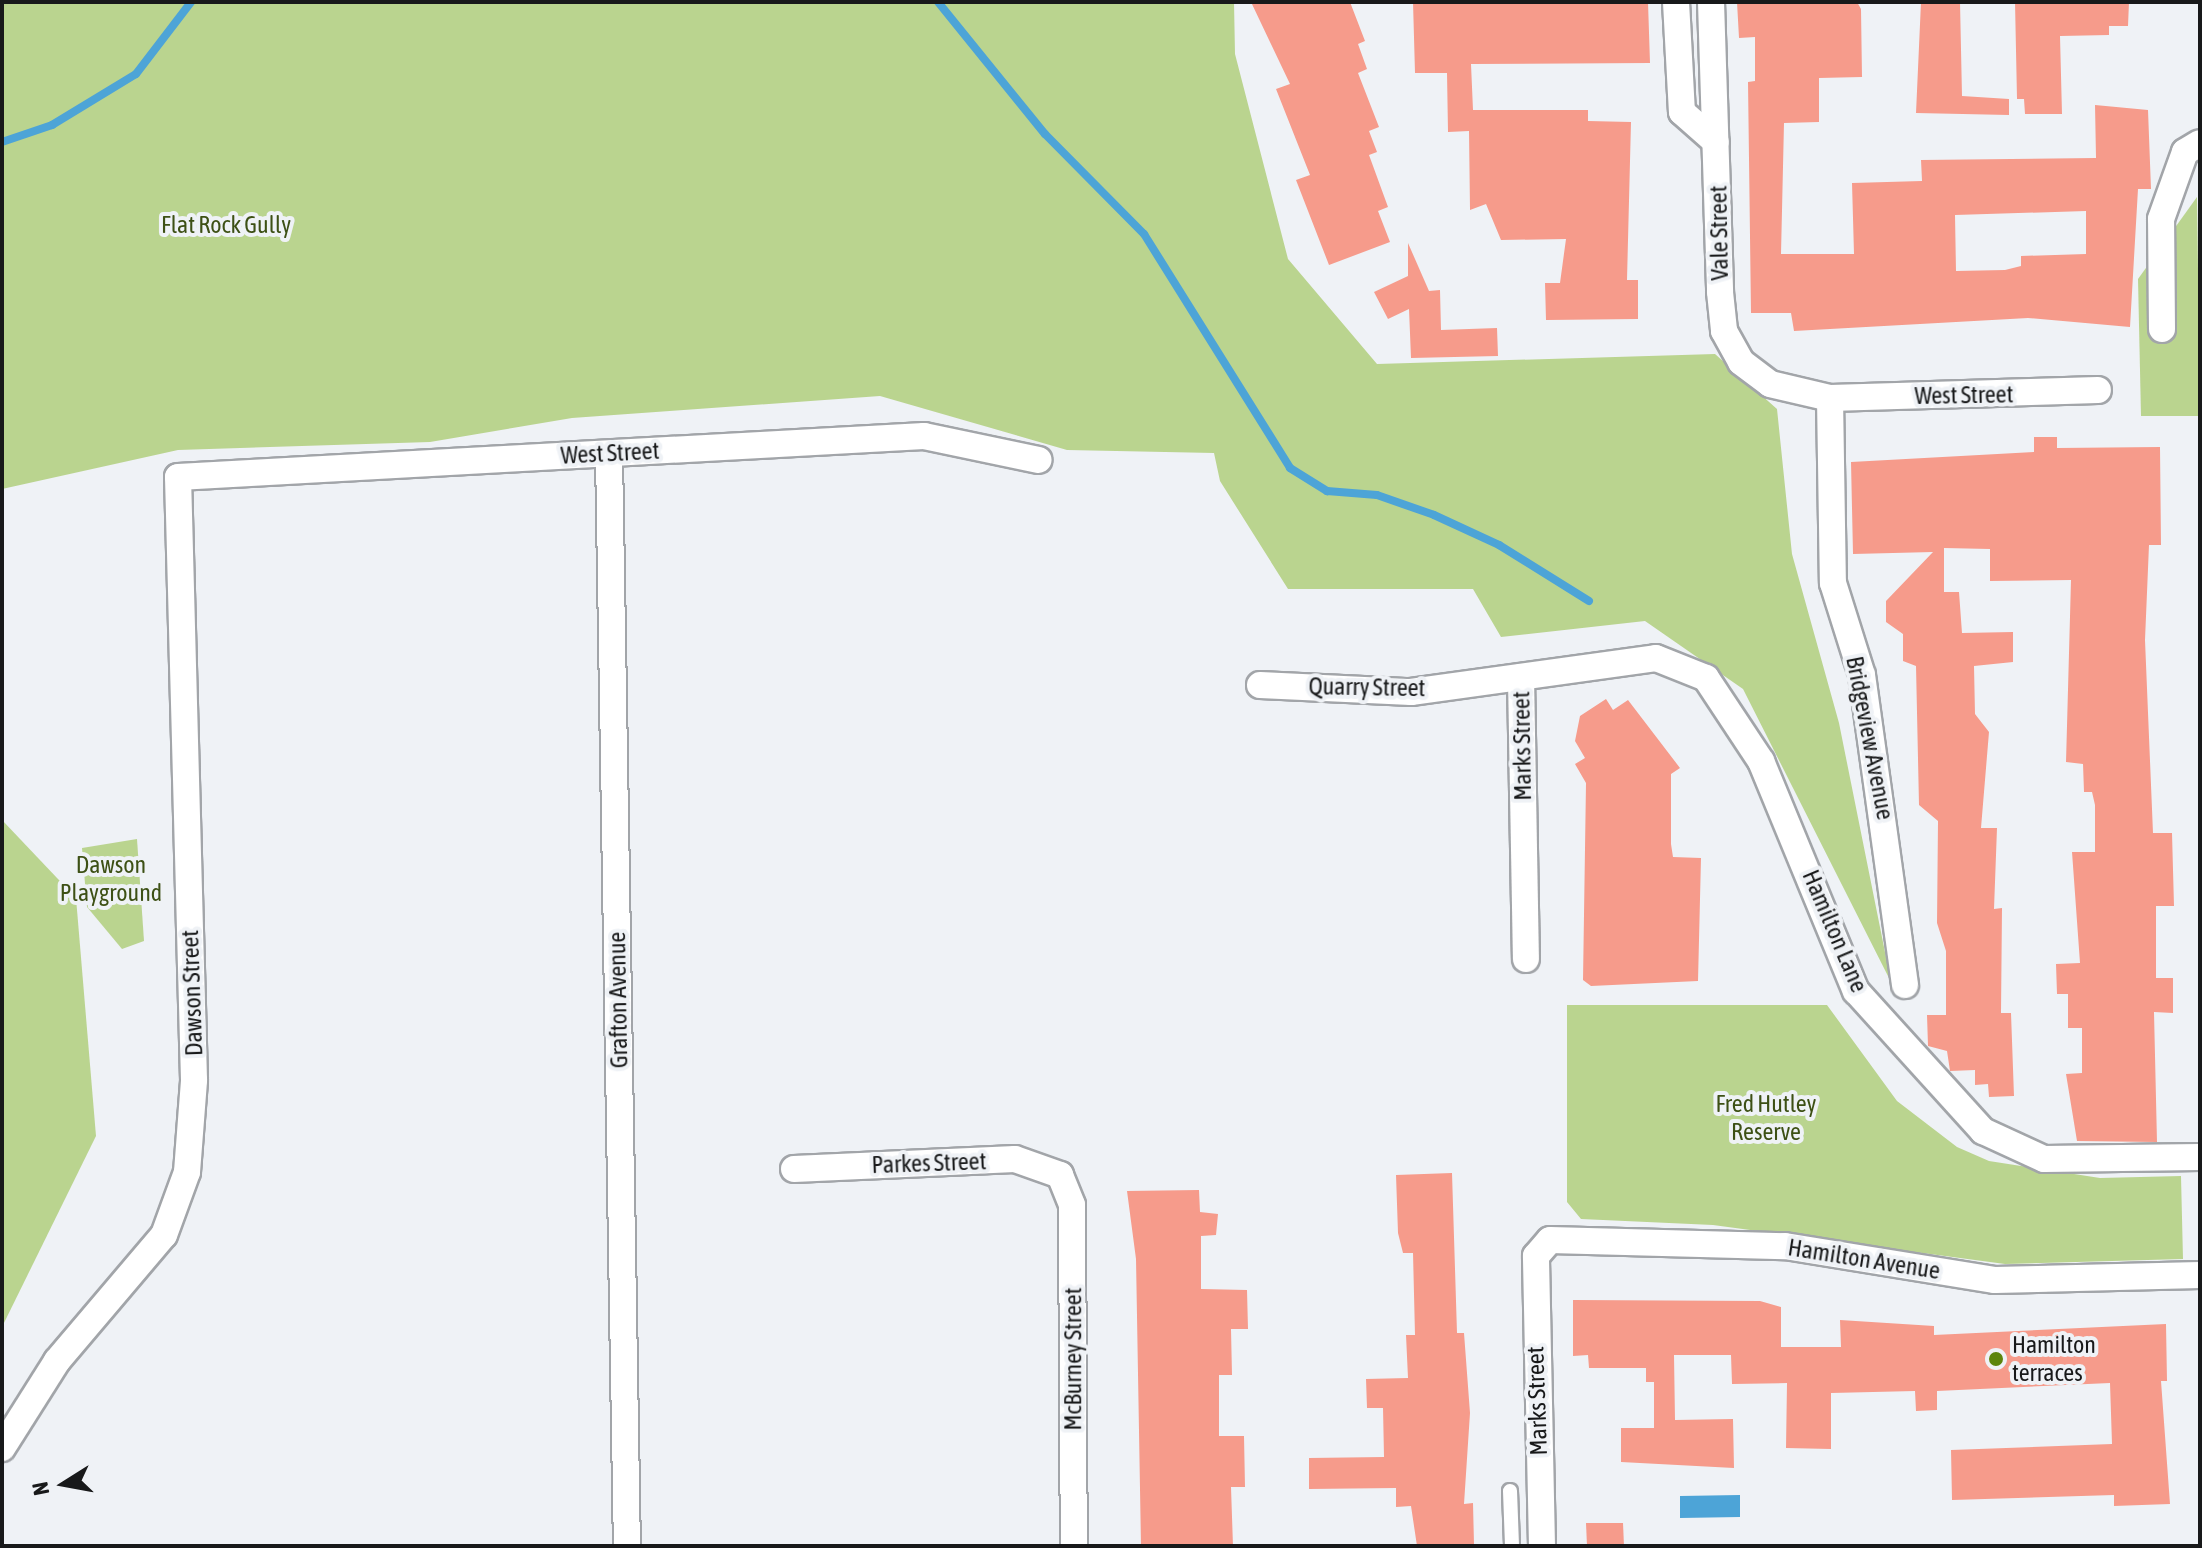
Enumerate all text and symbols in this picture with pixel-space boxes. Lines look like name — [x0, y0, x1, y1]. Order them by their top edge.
street label: Vale Street — [1704, 185, 1734, 281]
park label: Flat Rock Gully — [161, 211, 291, 239]
street label: West Street — [1914, 380, 2014, 410]
street label: West Street — [560, 436, 660, 470]
street label: Bridgeview Avenue — [1840, 654, 1900, 822]
street label: Quarry Street — [1308, 672, 1426, 702]
street label: Marks Street — [1507, 691, 1537, 801]
park label: Dawson Playground — [60, 851, 162, 907]
street label: Hamilton Lane — [1796, 865, 1874, 997]
street label: Dawson Street — [175, 929, 209, 1057]
street label: Grafton Avenue — [602, 932, 634, 1068]
park label: Fred Hutley Reserve — [1716, 1090, 1816, 1146]
street label: Parkes Street — [871, 1147, 987, 1179]
street label: Hamilton Avenue — [1786, 1233, 1942, 1285]
street label: McBurney Street — [1059, 1287, 1087, 1431]
place label: Hamilton terraces — [2012, 1331, 2096, 1387]
street label: Marks Street — [1521, 1346, 1553, 1456]
marker: Hamilton terraces — [1987, 1350, 2005, 1368]
north arrow — [24, 1444, 104, 1524]
text: N — [26, 1480, 54, 1497]

